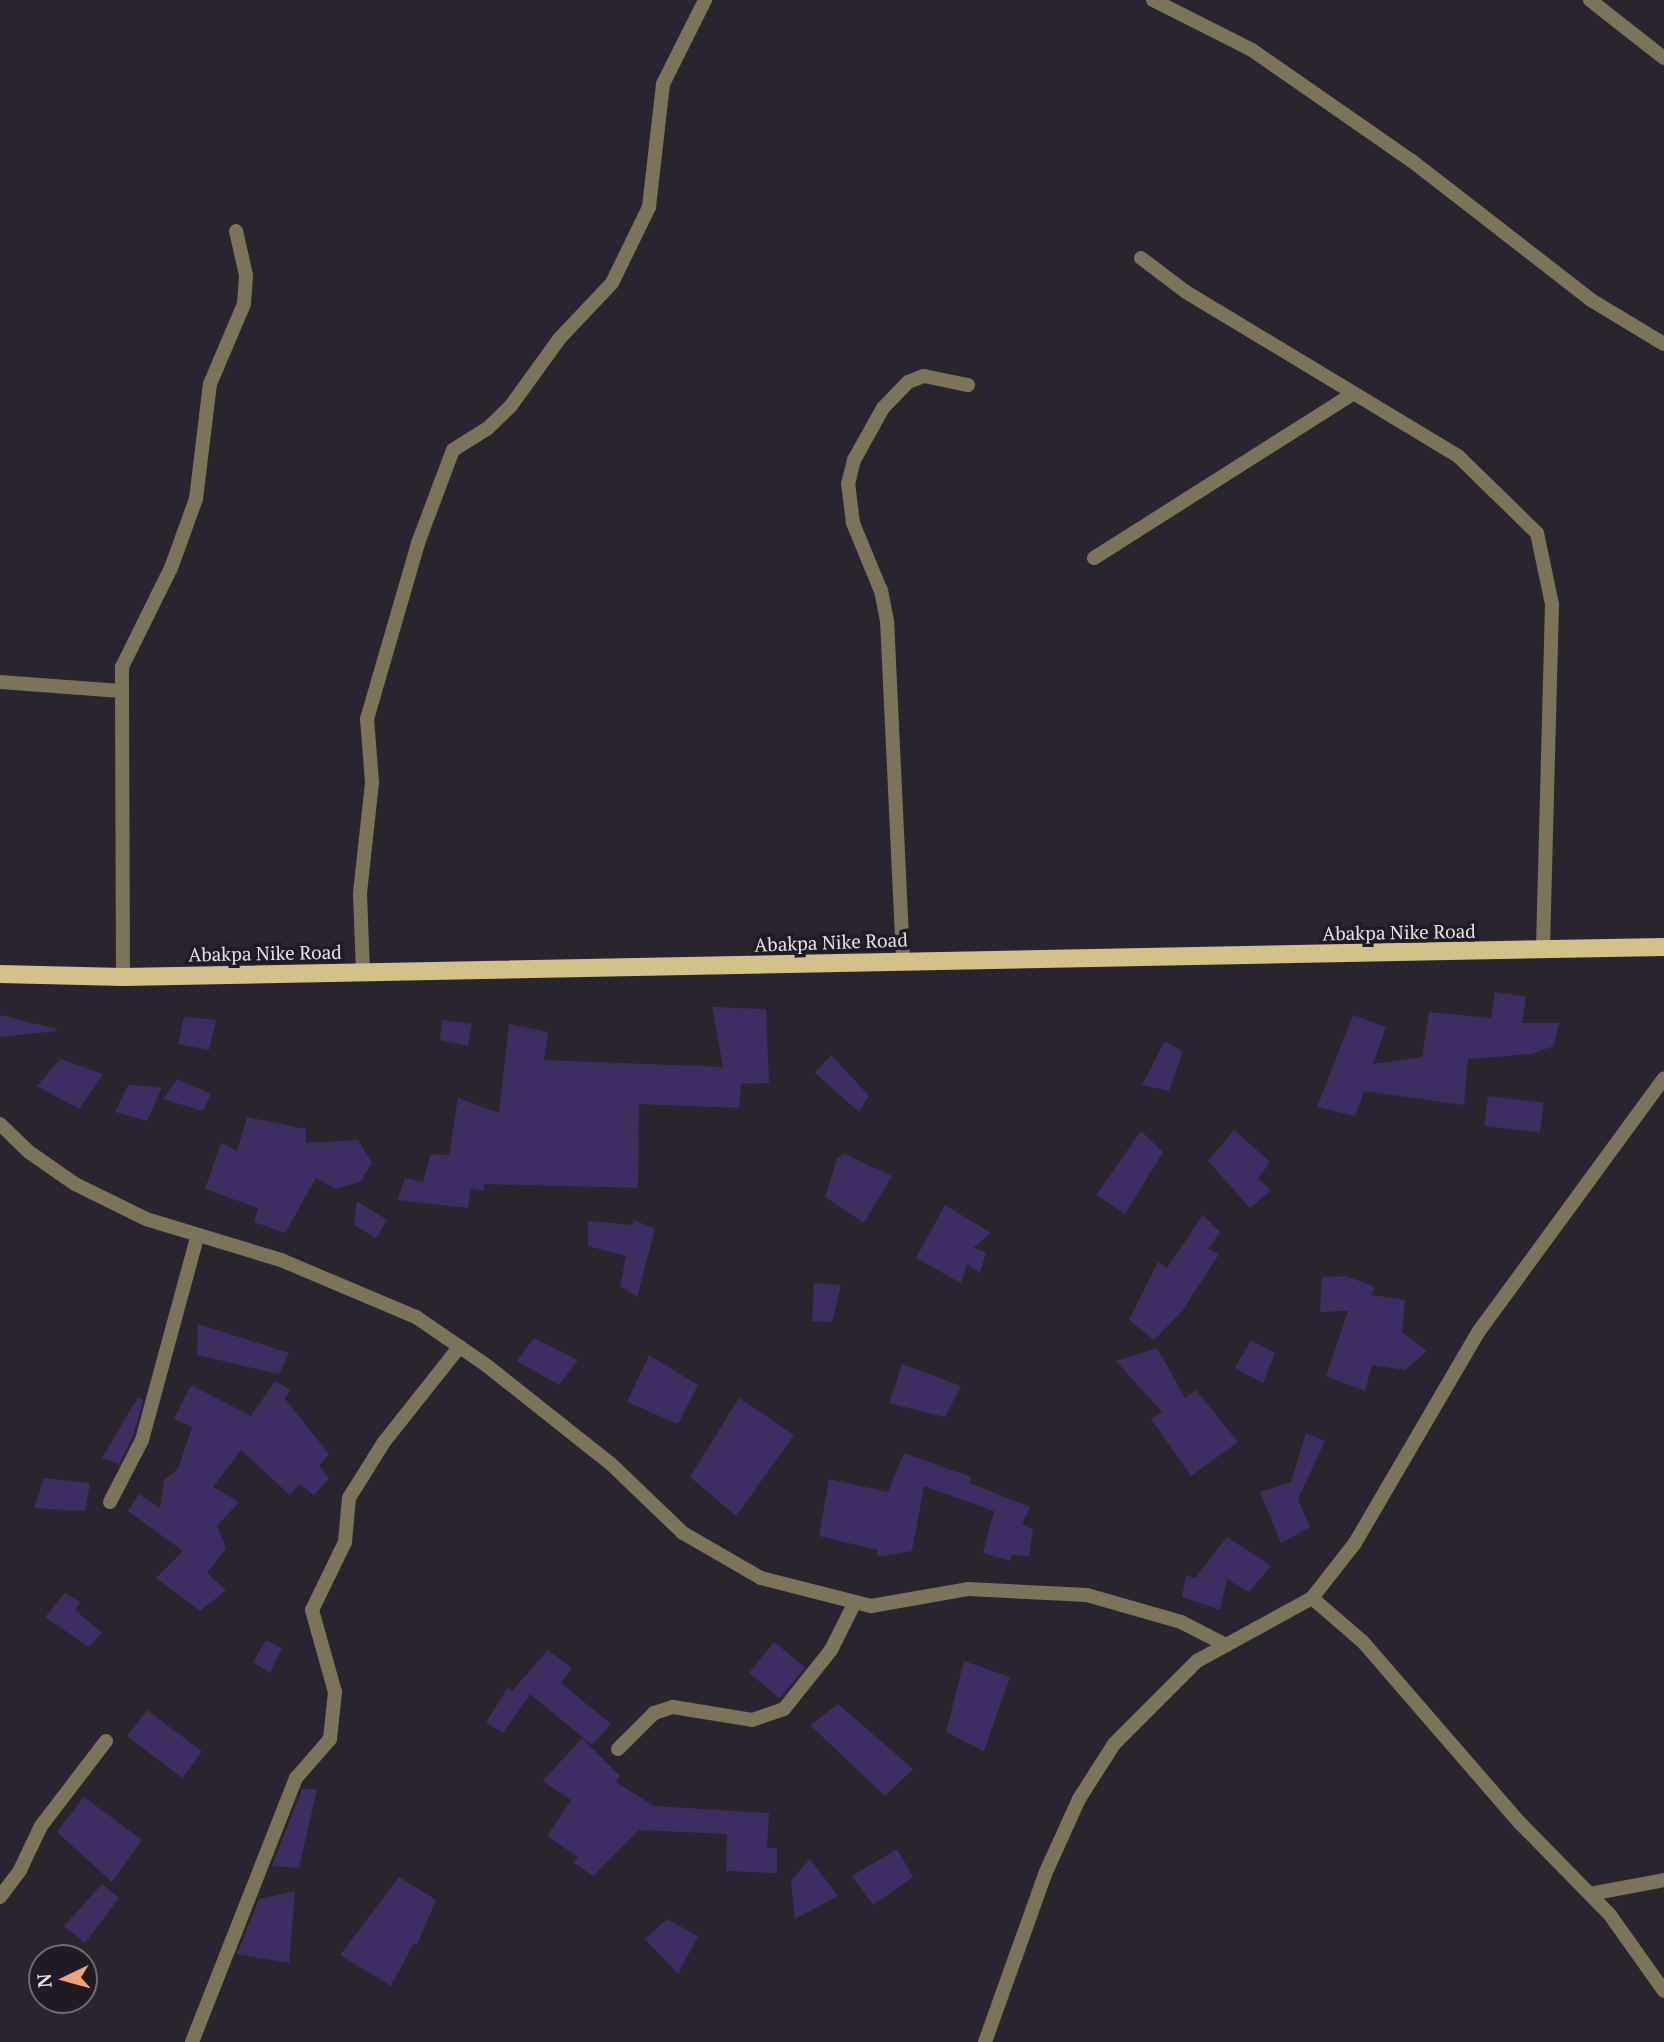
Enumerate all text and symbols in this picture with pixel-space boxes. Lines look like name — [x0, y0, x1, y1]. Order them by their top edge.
street label: Abakpa Nike Road — [1322, 919, 1476, 945]
street label: Abakpa Nike Road — [754, 928, 908, 956]
street label: Abakpa Nike Road — [188, 940, 342, 966]
north arrow — [28, 1944, 98, 2014]
text: N — [30, 1972, 57, 1989]

